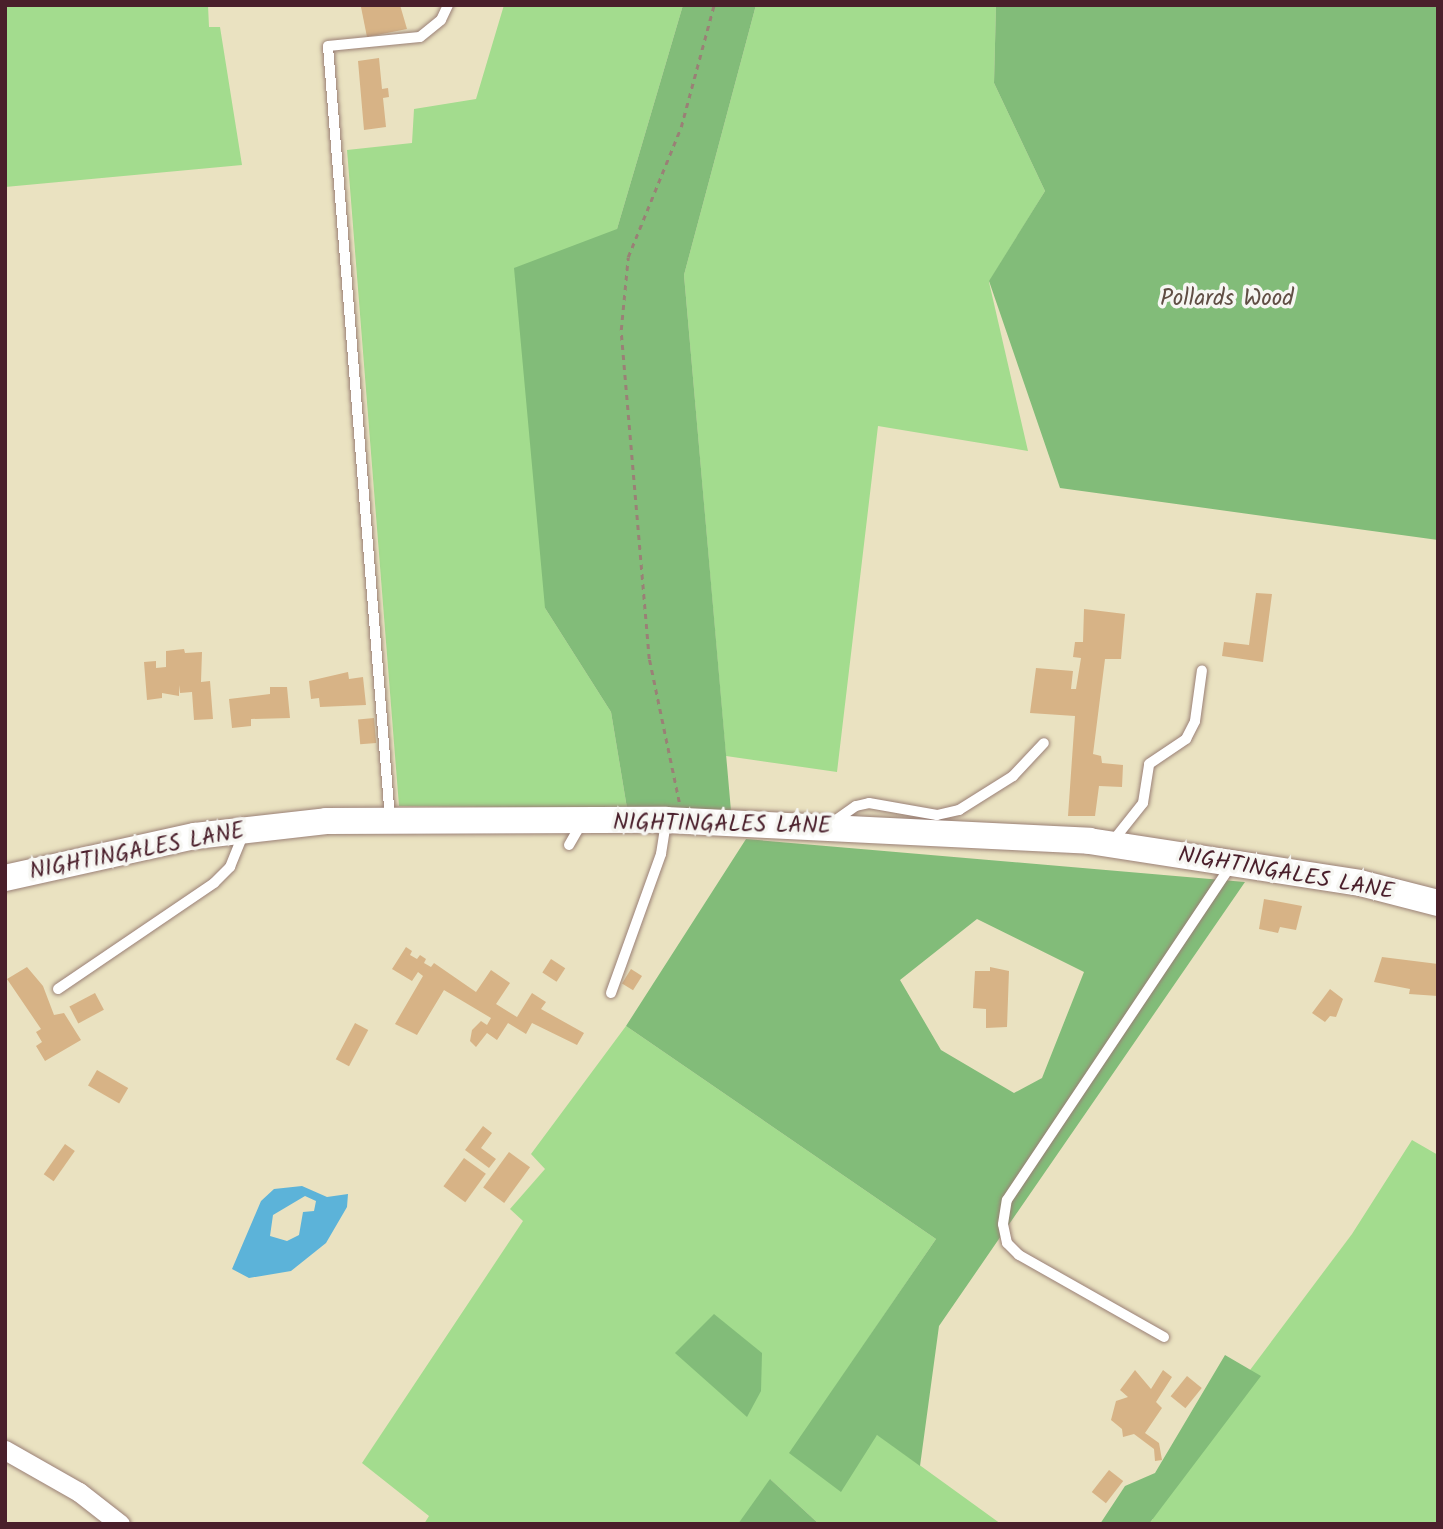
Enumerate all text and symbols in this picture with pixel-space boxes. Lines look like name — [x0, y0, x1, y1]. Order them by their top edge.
park label: Pollards Wood — [1160, 285, 1294, 313]
street label: NIGHTINGALES LANE — [613, 809, 831, 841]
street label: NIGHTINGALES LANE — [27, 818, 247, 886]
street label: NIGHTINGALES LANE — [1176, 841, 1396, 907]

